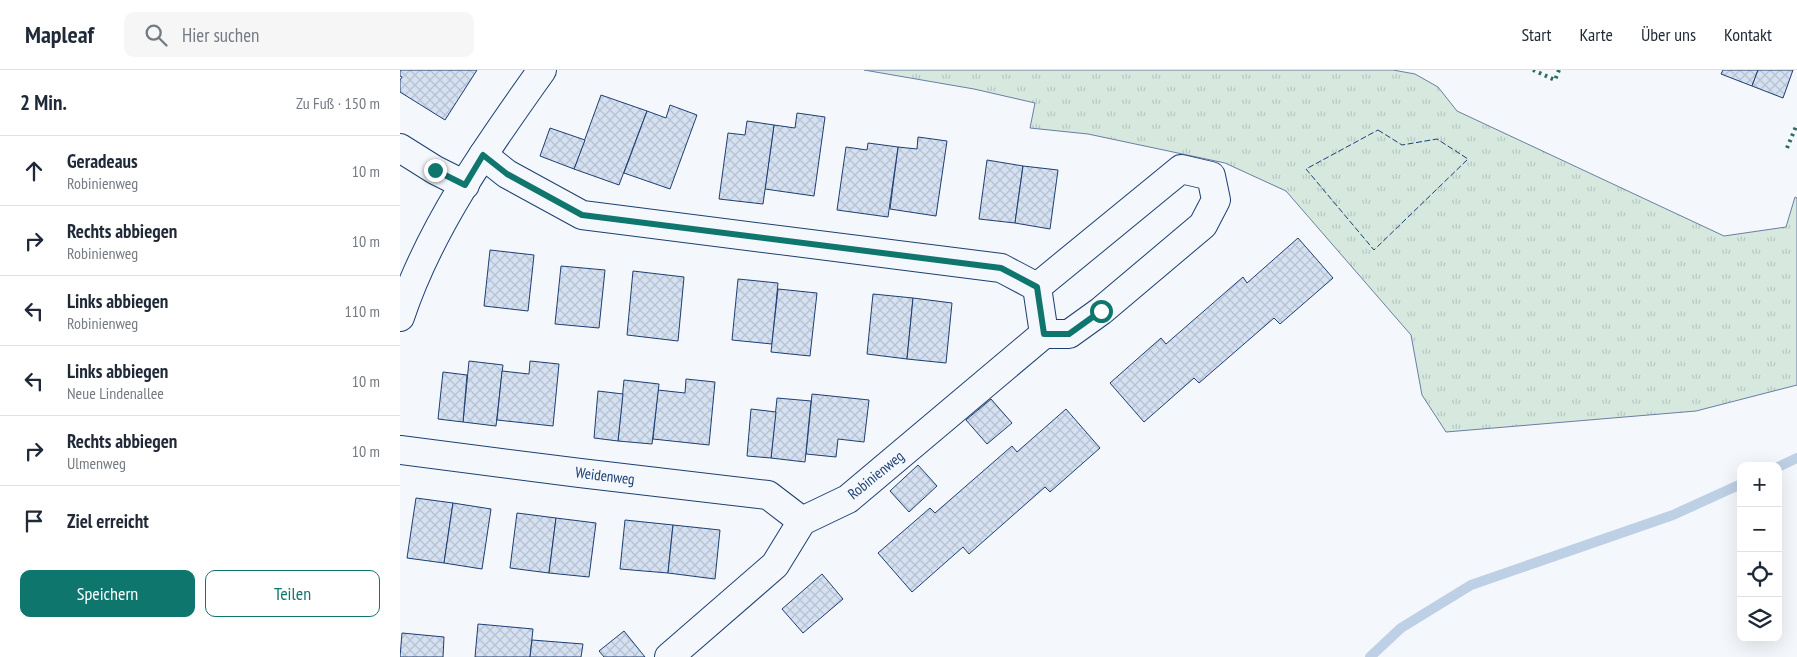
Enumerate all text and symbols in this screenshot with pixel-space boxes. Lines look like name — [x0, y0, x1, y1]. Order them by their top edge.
search box — [124, 12, 474, 57]
text: Mapleaf — [25, 19, 94, 50]
icon: search — [142, 21, 170, 49]
text: Hier suchen — [182, 23, 259, 47]
text: Start — [1521, 23, 1552, 46]
text: Karte — [1580, 23, 1613, 46]
text: Über uns — [1641, 23, 1696, 46]
text: Kontakt — [1724, 23, 1772, 46]
text: 2 Min. — [20, 89, 67, 116]
text: Zu Fuß · 150 m — [296, 93, 380, 113]
text: Geradeaus — [67, 149, 138, 173]
icon: ahead — [20, 157, 48, 185]
route end — [424, 159, 447, 182]
text: 10 m — [352, 161, 380, 181]
text: Robinienweg — [67, 173, 138, 193]
text: Rechts abbiegen — [67, 219, 177, 243]
icon: right — [20, 227, 48, 255]
text: 10 m — [352, 231, 380, 251]
text: Robinienweg — [67, 243, 138, 263]
text: Links abbiegen — [67, 289, 168, 313]
icon: left — [20, 297, 48, 325]
route start — [1090, 300, 1113, 323]
text: 110 m — [345, 301, 380, 321]
text: Robinienweg — [67, 313, 138, 333]
text: Links abbiegen — [67, 359, 168, 383]
icon: left — [20, 367, 48, 395]
text: 10 m — [352, 371, 380, 391]
text: Neue Lindenallee — [67, 383, 164, 403]
text: Rechts abbiegen — [67, 429, 177, 453]
icon: right — [20, 437, 48, 465]
text: 10 m — [352, 441, 380, 461]
street label: Robinienweg — [844, 446, 908, 503]
text: Ulmenweg — [67, 453, 126, 473]
street label: Weidenweg — [574, 462, 636, 489]
map controls — [1737, 462, 1782, 642]
button: + — [1737, 462, 1782, 507]
icon: arrive — [20, 507, 48, 535]
button: − — [1737, 507, 1782, 552]
text: Ziel erreicht — [67, 509, 149, 533]
button: locate — [1737, 552, 1782, 597]
button: Speichern — [20, 570, 195, 617]
button: Teilen — [205, 570, 380, 617]
button: layers — [1737, 597, 1782, 642]

